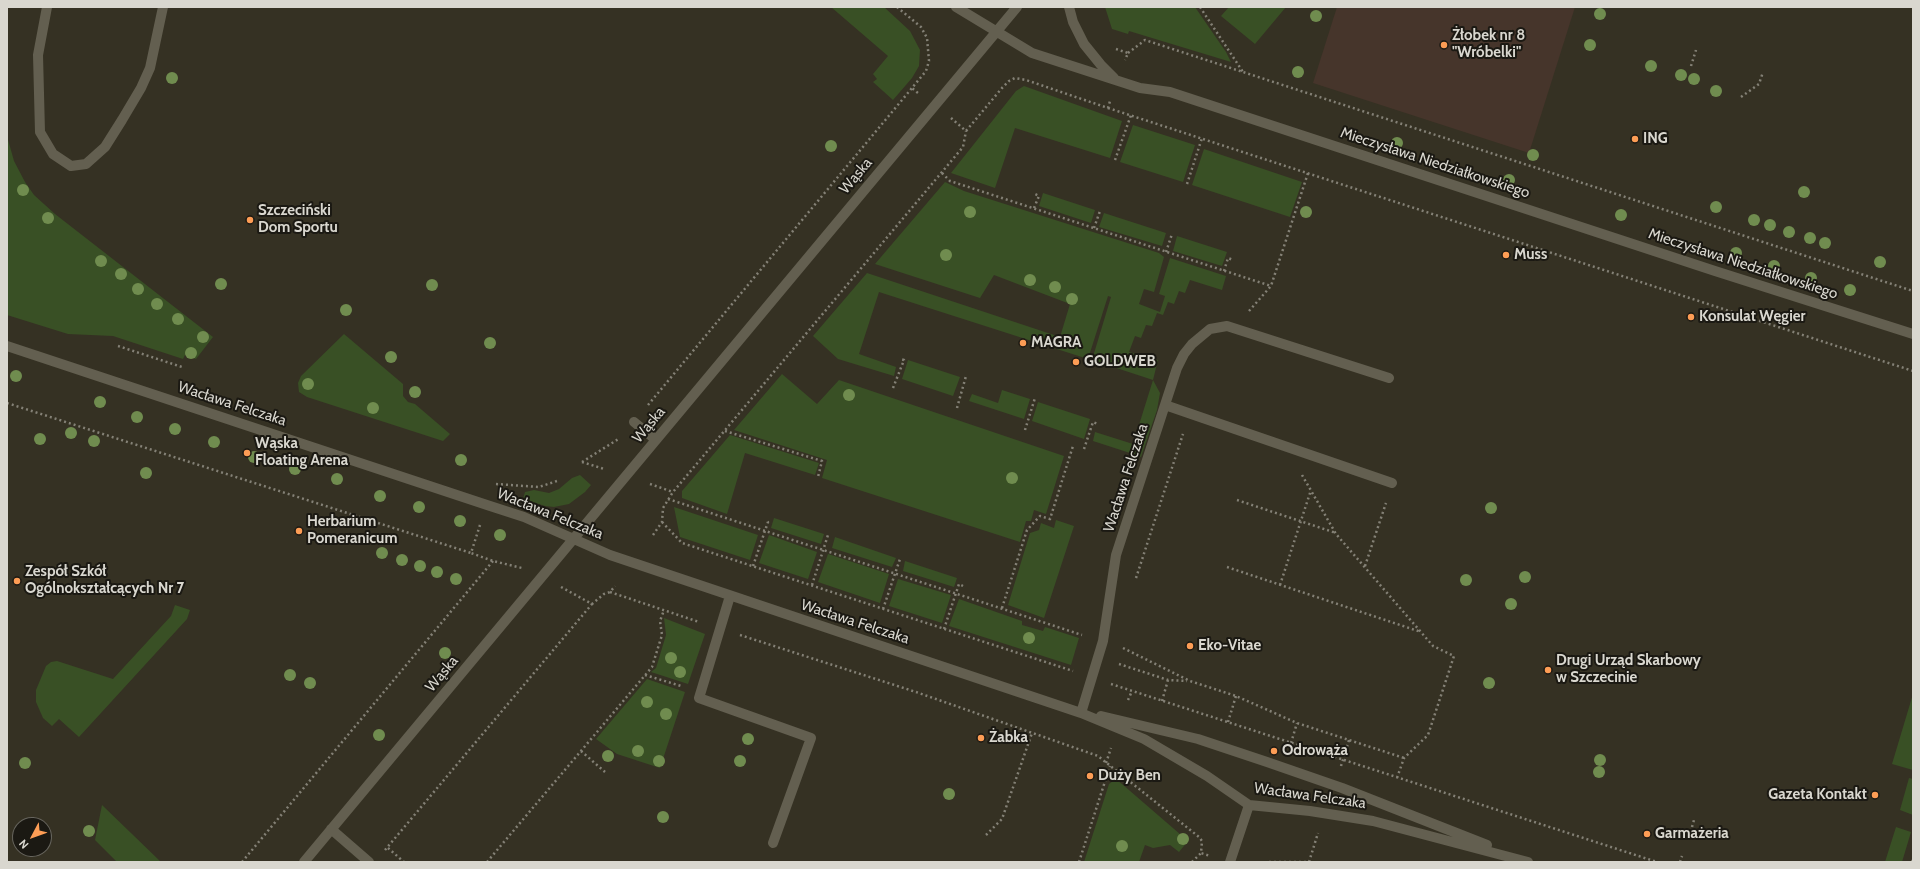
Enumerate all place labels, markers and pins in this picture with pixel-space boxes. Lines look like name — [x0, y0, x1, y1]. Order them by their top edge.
place label: Żłobek nr 8 "Wróbelki" — [1452, 27, 1525, 62]
marker: Żłobek nr 8 "Wróbelki" — [1439, 40, 1449, 50]
place label: ING — [1643, 130, 1668, 148]
marker: ING — [1630, 134, 1640, 144]
place label: Szczeciński Dom Sportu — [258, 202, 338, 237]
marker: Szczeciński Dom Sportu — [245, 215, 255, 225]
place label: Muss — [1514, 246, 1547, 264]
marker: Muss — [1501, 250, 1511, 260]
place label: Konsulat Węgier — [1699, 308, 1805, 326]
marker: Konsulat Węgier — [1686, 312, 1696, 322]
place label: MAGRA — [1031, 334, 1081, 352]
marker: MAGRA — [1018, 338, 1028, 348]
place label: GOLDWEB — [1084, 353, 1156, 371]
marker: GOLDWEB — [1071, 357, 1081, 367]
place label: Wąska Floating Arena — [255, 435, 348, 470]
marker: Wąska Floating Arena — [242, 448, 252, 458]
place label: Herbarium Pomeranicum — [307, 513, 397, 548]
marker: Herbarium Pomeranicum — [294, 526, 304, 536]
place label: Zespół Szkół Ogólnokształcących Nr 7 — [25, 563, 184, 598]
marker: Zespół Szkół Ogólnokształcących Nr 7 — [12, 576, 22, 586]
place label: Eko-Vitae — [1198, 637, 1261, 655]
marker: Eko-Vitae — [1185, 641, 1195, 651]
place label: Drugi Urząd Skarbowy w Szczecinie — [1556, 652, 1701, 687]
marker: Drugi Urząd Skarbowy w Szczecinie — [1543, 665, 1553, 675]
place label: Żabka — [989, 729, 1028, 747]
marker: Żabka — [976, 733, 986, 743]
place label: Odrowąża — [1282, 742, 1348, 760]
marker: Odrowąża — [1269, 746, 1279, 756]
place label: Duży Ben — [1098, 767, 1161, 785]
marker: Duży Ben — [1085, 771, 1095, 781]
place label: Gazeta Kontakt — [1768, 786, 1867, 804]
marker: Gazeta Kontakt — [1870, 790, 1880, 800]
place label: Garmażeria — [1655, 825, 1729, 843]
marker: Garmażeria — [1642, 829, 1652, 839]

